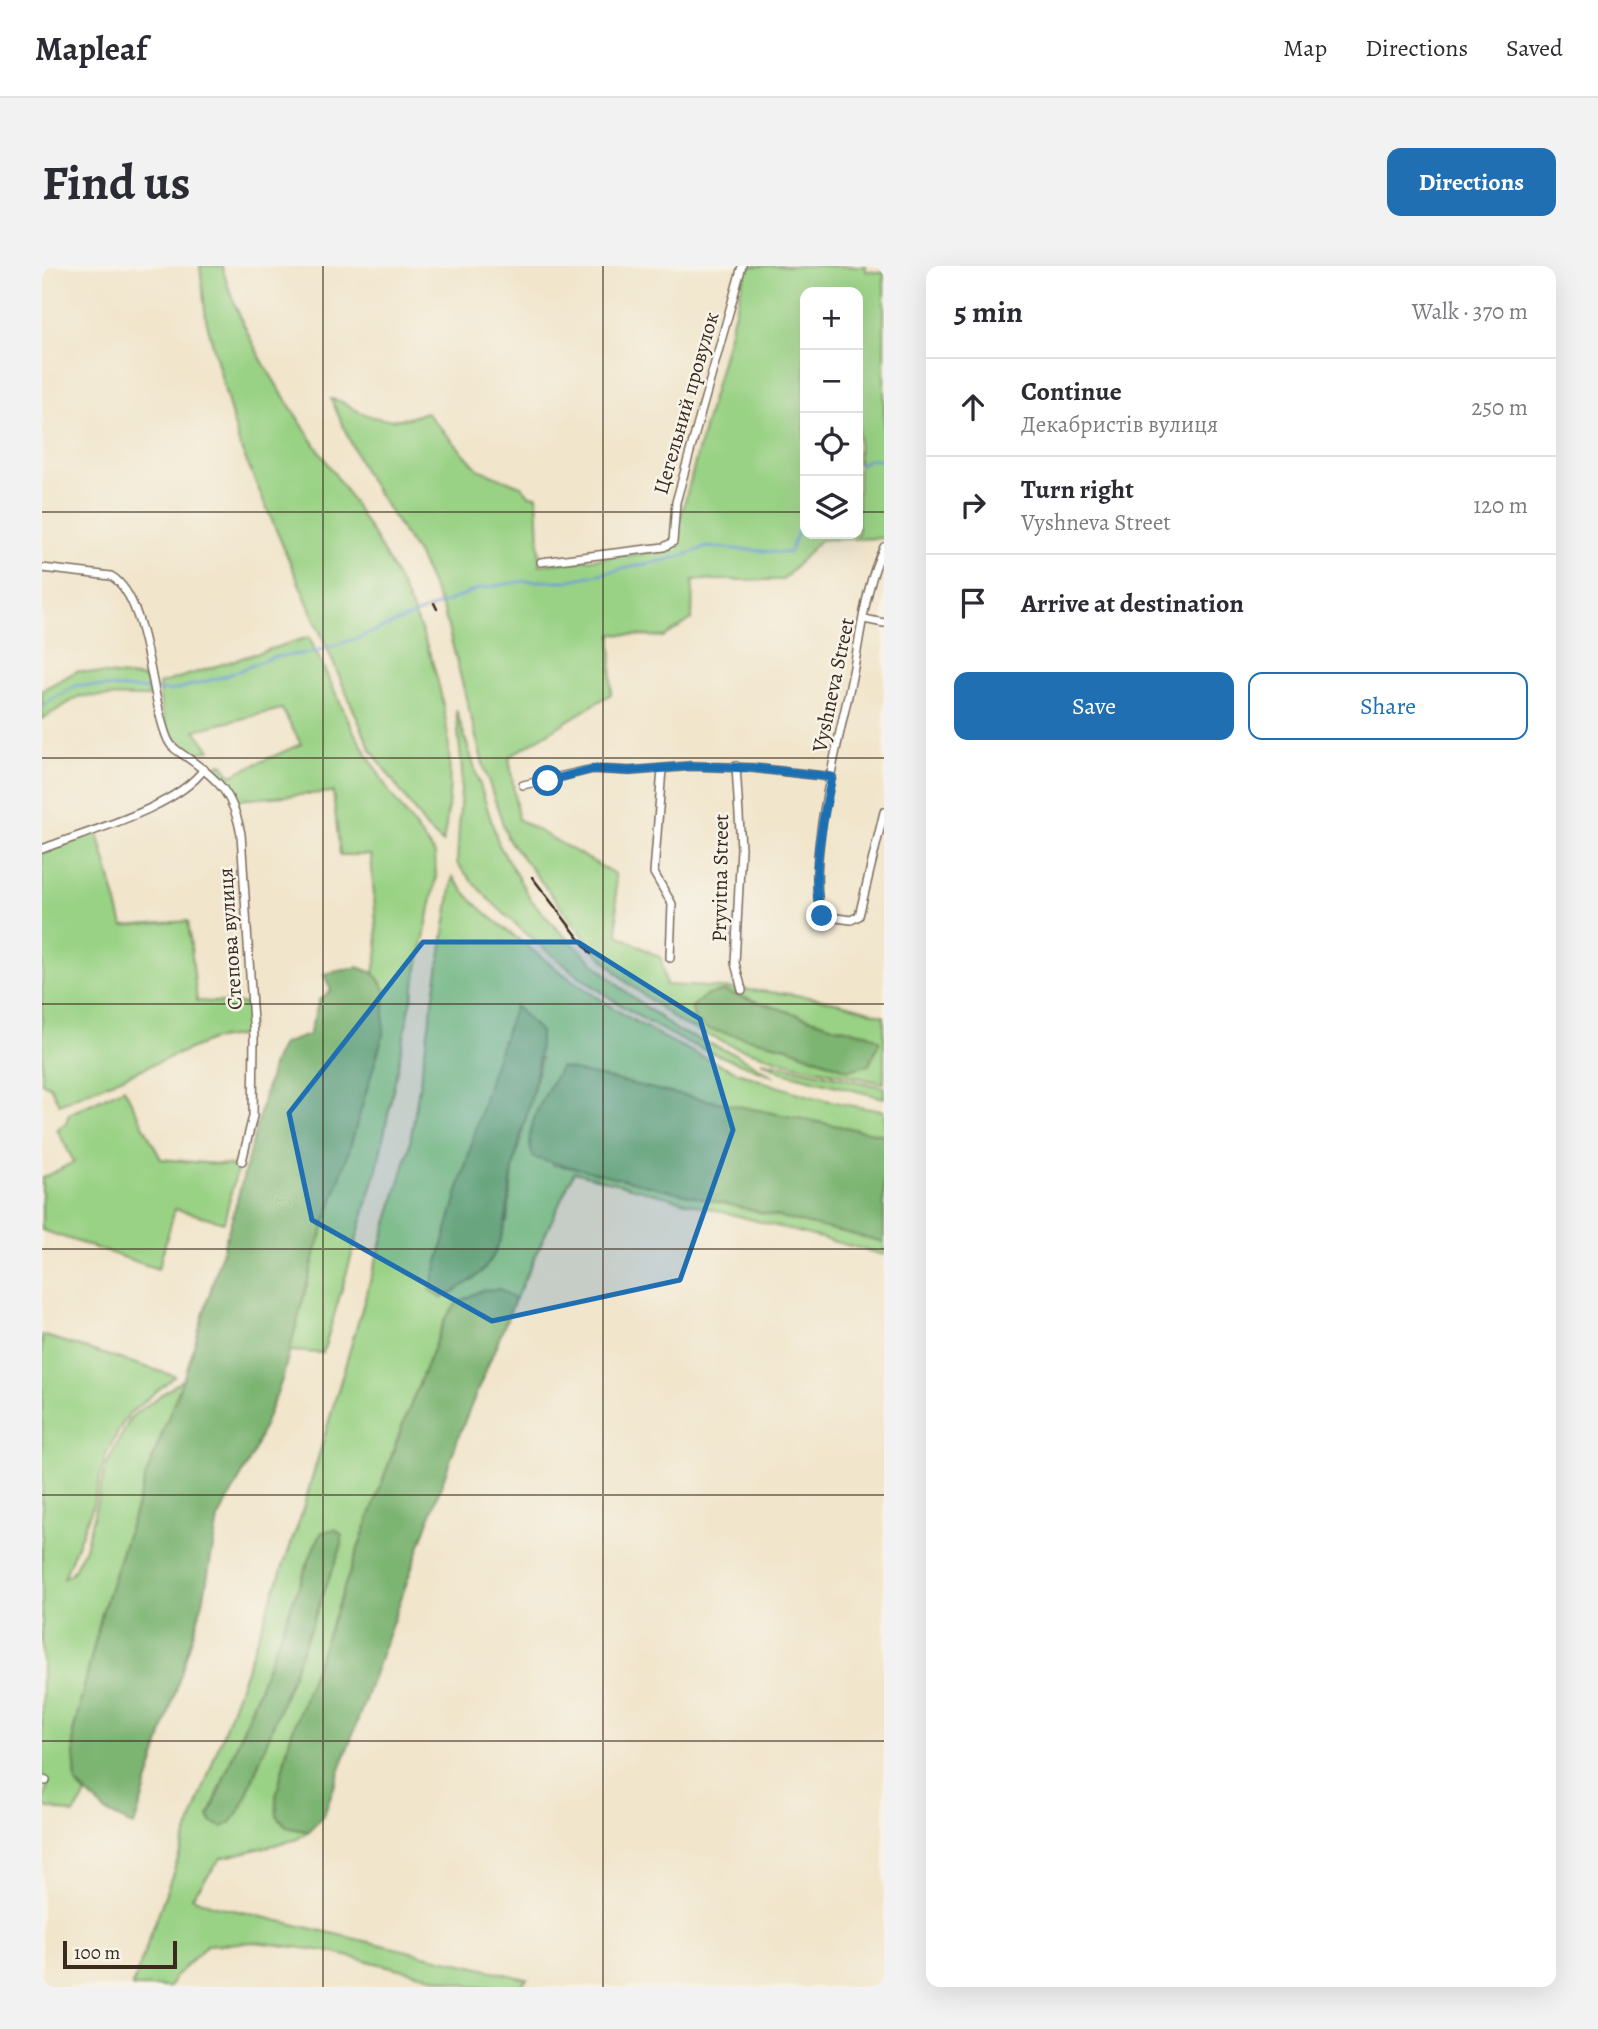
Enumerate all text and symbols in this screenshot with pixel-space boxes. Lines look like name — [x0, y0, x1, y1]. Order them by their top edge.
text: Mapleaf — [35, 26, 147, 71]
text: Map — [1283, 32, 1327, 64]
text: Directions — [1365, 32, 1468, 64]
text: Saved — [1506, 32, 1563, 64]
button: Directions — [1387, 148, 1556, 216]
text: Find us — [42, 149, 190, 216]
map controls — [800, 287, 863, 539]
button: + — [800, 287, 863, 350]
text: 5 min — [954, 292, 1023, 332]
text: Walk · 370 m — [1412, 296, 1528, 327]
street label: Цегельний провулок — [647, 308, 725, 497]
button: − — [800, 350, 863, 413]
text: Continue — [1021, 374, 1122, 409]
icon: ahead — [954, 388, 992, 426]
text: 250 m — [1471, 392, 1528, 423]
text: Декабристів вулиця — [1021, 409, 1218, 440]
button: locate — [800, 413, 863, 476]
text: Turn right — [1021, 472, 1134, 507]
button: layers — [800, 476, 863, 539]
icon: right — [954, 486, 992, 524]
text: 120 m — [1473, 490, 1528, 521]
text: Vyshneva Street — [1021, 507, 1171, 538]
icon: arrive — [954, 584, 992, 622]
text: Arrive at destination — [1021, 586, 1244, 621]
street label: Vyshneva Street — [805, 615, 861, 756]
button: Save — [954, 672, 1234, 740]
button: Share — [1248, 672, 1528, 740]
route start — [532, 765, 563, 796]
street label: Pryvitna Street — [705, 814, 735, 942]
street label: Степова вулиця — [211, 867, 249, 1011]
route end — [806, 900, 837, 931]
scale bar — [63, 1938, 177, 1970]
text: 100 m — [74, 1940, 120, 1966]

